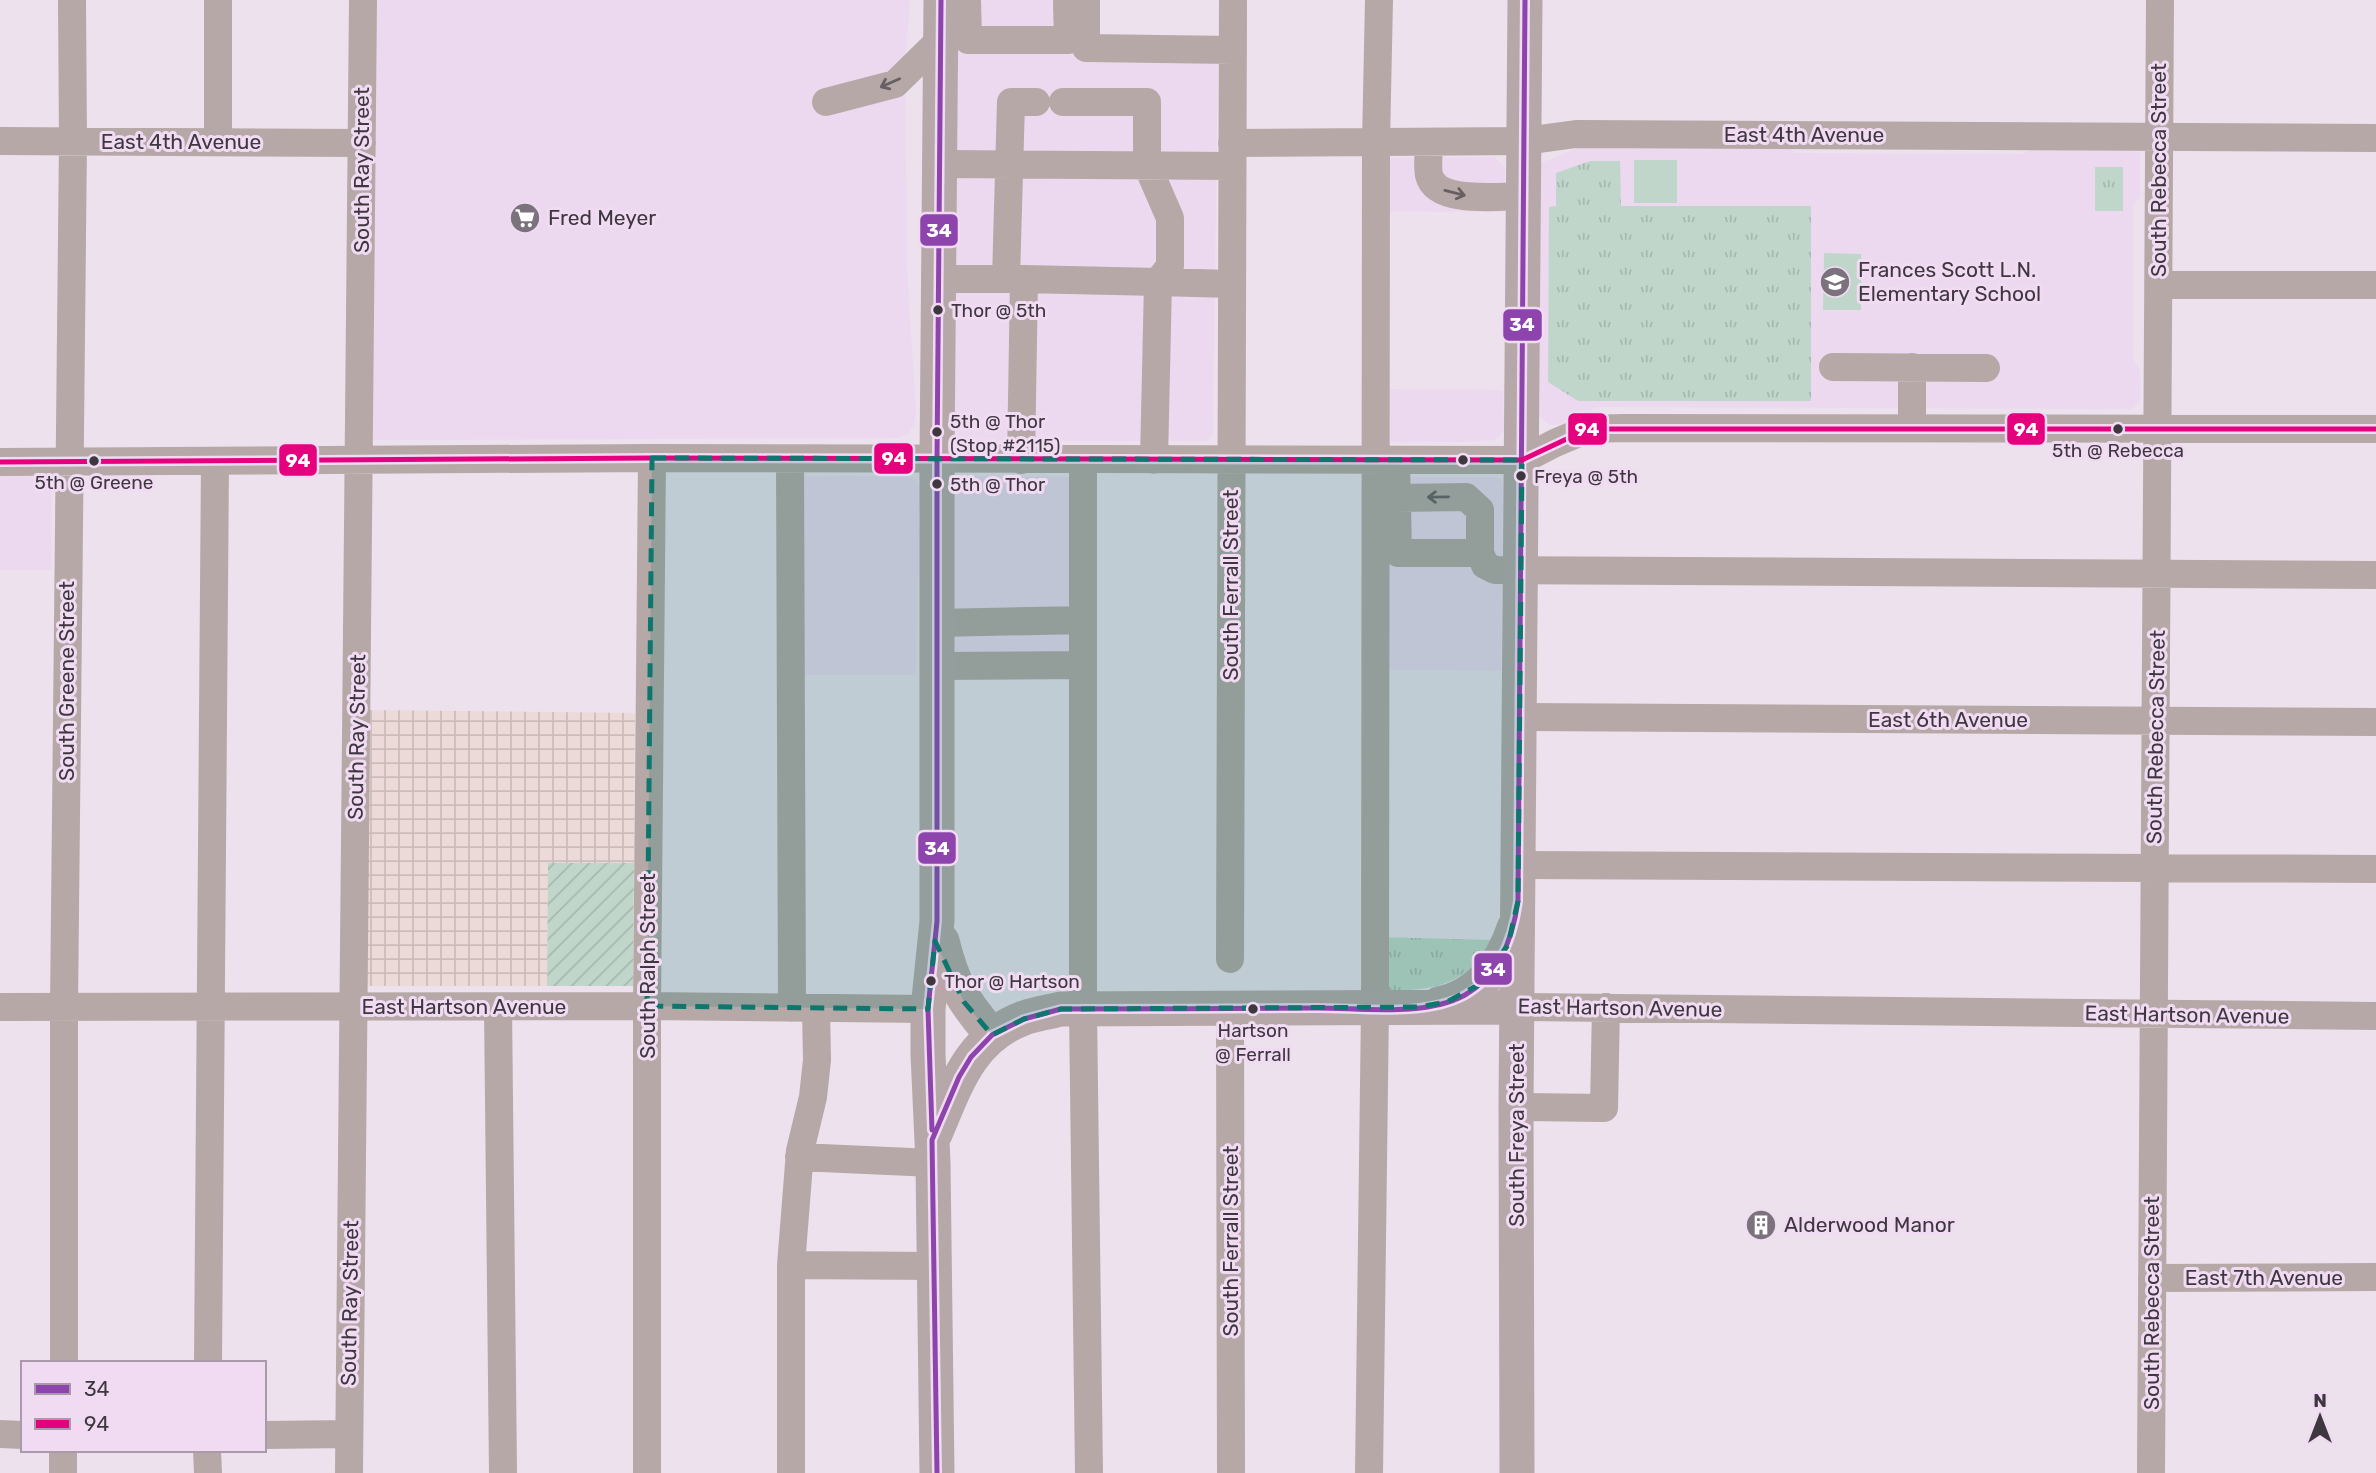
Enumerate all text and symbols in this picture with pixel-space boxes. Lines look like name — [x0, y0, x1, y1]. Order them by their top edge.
street label: South Rebecca Street — [2146, 63, 2171, 277]
one-way arrow — [880, 78, 901, 91]
street label: South Ray Street — [349, 87, 374, 253]
street label: East 4th Avenue — [1724, 122, 1884, 147]
street label: East 4th Avenue — [101, 129, 261, 154]
one-way arrow — [1444, 188, 1466, 201]
supermarket icon: Fred Meyer — [508, 201, 542, 235]
place label: Fred Meyer — [548, 205, 656, 230]
line badge: 34 — [919, 213, 959, 247]
text: 34 — [926, 219, 952, 242]
place label: Frances Scott L.N. Elementary School — [1858, 257, 2041, 306]
school or university icon: Frances Scott L.N. Elementary School — [1818, 265, 1852, 299]
place label: Thor @ 5th — [951, 299, 1046, 322]
marker: Thor @ 5th — [931, 303, 945, 317]
line badge: 34 — [1502, 308, 1543, 342]
text: 34 — [1509, 313, 1535, 336]
place label: 5th @ Thor (Stop #2115) — [950, 410, 1061, 457]
line badge: 94 — [1567, 412, 1608, 446]
line badge: 94 — [2006, 412, 2046, 446]
text: 94 — [1574, 418, 1600, 441]
text: 94 — [2013, 418, 2039, 441]
marker: 5th @ Rebecca — [2111, 422, 2125, 436]
marker: 5th @ Thor (Stop #2115) — [930, 425, 944, 439]
place label: 5th @ Rebecca — [2052, 439, 2184, 462]
line badge: 94 — [873, 442, 914, 475]
line badge: 94 — [278, 443, 318, 477]
text: 94 — [881, 447, 907, 470]
text: 94 — [285, 449, 311, 472]
unlabelled marker — [1456, 453, 1470, 467]
marker: 5th @ Greene — [87, 454, 101, 468]
place label: Freya @ 5th — [1534, 465, 1638, 488]
marker: Freya @ 5th — [1514, 469, 1528, 483]
place label: 5th @ Greene — [35, 471, 153, 494]
place label: 5th @ Thor — [950, 473, 1046, 496]
marker: 5th @ Thor — [930, 477, 944, 491]
street label: South Ferrall Street — [1218, 489, 1243, 681]
one-way arrow — [1427, 491, 1450, 504]
street label: South Greene Street — [54, 581, 79, 781]
street label: South Rebecca Street — [2141, 630, 2170, 844]
street label: South Ray Street — [343, 654, 370, 820]
street label: East 6th Avenue — [1868, 707, 2028, 732]
line badge: 34 — [917, 831, 957, 865]
text: 34 — [924, 837, 950, 860]
street label: South Ralph Street — [635, 873, 660, 1059]
line badge: 34 — [1473, 952, 1513, 986]
text: 34 — [1480, 958, 1506, 981]
place label: Thor @ Hartson — [944, 970, 1080, 993]
marker: Thor @ Hartson — [924, 974, 938, 988]
street label: East Hartson Avenue — [1517, 993, 1723, 1022]
street label: East Hartson Avenue — [362, 994, 566, 1019]
street label: East Hartson Avenue — [2084, 1000, 2290, 1029]
marker: Hartson @ Ferrall — [1246, 1002, 1260, 1016]
place label: Hartson @ Ferrall — [1215, 1019, 1291, 1066]
street label: South Freya Street — [1504, 1043, 1529, 1227]
street label: South Ferrall Street — [1218, 1145, 1243, 1337]
street label: South Rebecca Street — [2139, 1196, 2164, 1410]
building icon: Alderwood Manor — [1744, 1208, 1778, 1242]
place label: Alderwood Manor — [1784, 1212, 1955, 1237]
street label: South Ray Street — [336, 1220, 363, 1386]
street label: East 7th Avenue — [2185, 1265, 2343, 1290]
legend — [21, 1361, 266, 1452]
text: 34 — [84, 1376, 110, 1401]
north arrow — [2285, 1382, 2355, 1452]
text: N — [2313, 1389, 2327, 1412]
text: 94 — [84, 1411, 109, 1436]

